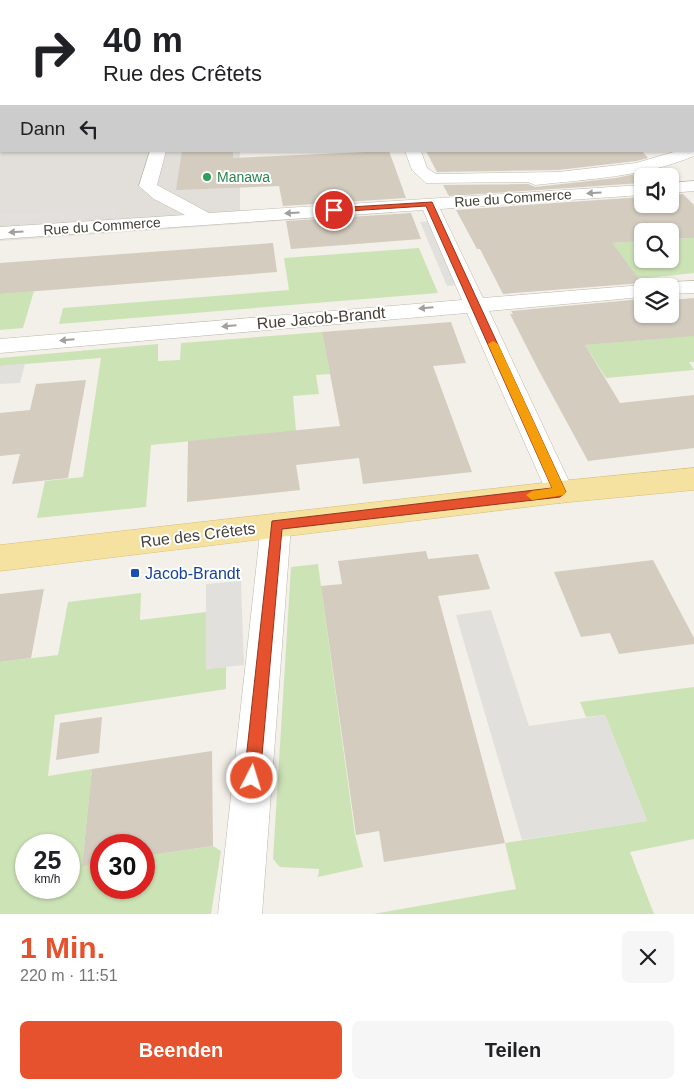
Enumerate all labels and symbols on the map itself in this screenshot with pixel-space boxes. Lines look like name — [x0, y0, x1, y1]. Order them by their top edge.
place label: Manawa — [217, 169, 270, 185]
marker: Manawa — [201, 171, 213, 183]
street label: Rue du Commerce — [454, 186, 572, 210]
pin — [313, 189, 355, 231]
one-way arrow — [586, 189, 602, 197]
one-way arrow — [284, 209, 300, 217]
street label: Rue du Commerce — [43, 214, 161, 238]
one-way arrow — [7, 229, 23, 237]
street label: Rue Jacob-Brandt — [256, 304, 387, 332]
one-way arrow — [418, 305, 434, 313]
one-way arrow — [221, 322, 237, 330]
one-way arrow — [59, 336, 75, 344]
street label: Rue des Crêtets — [140, 520, 256, 550]
place label: Jacob-Brandt — [145, 565, 241, 582]
marker: Jacob-Brandt — [129, 567, 141, 579]
position arrow — [225, 751, 277, 803]
speed limit sign: 30 — [90, 834, 155, 899]

